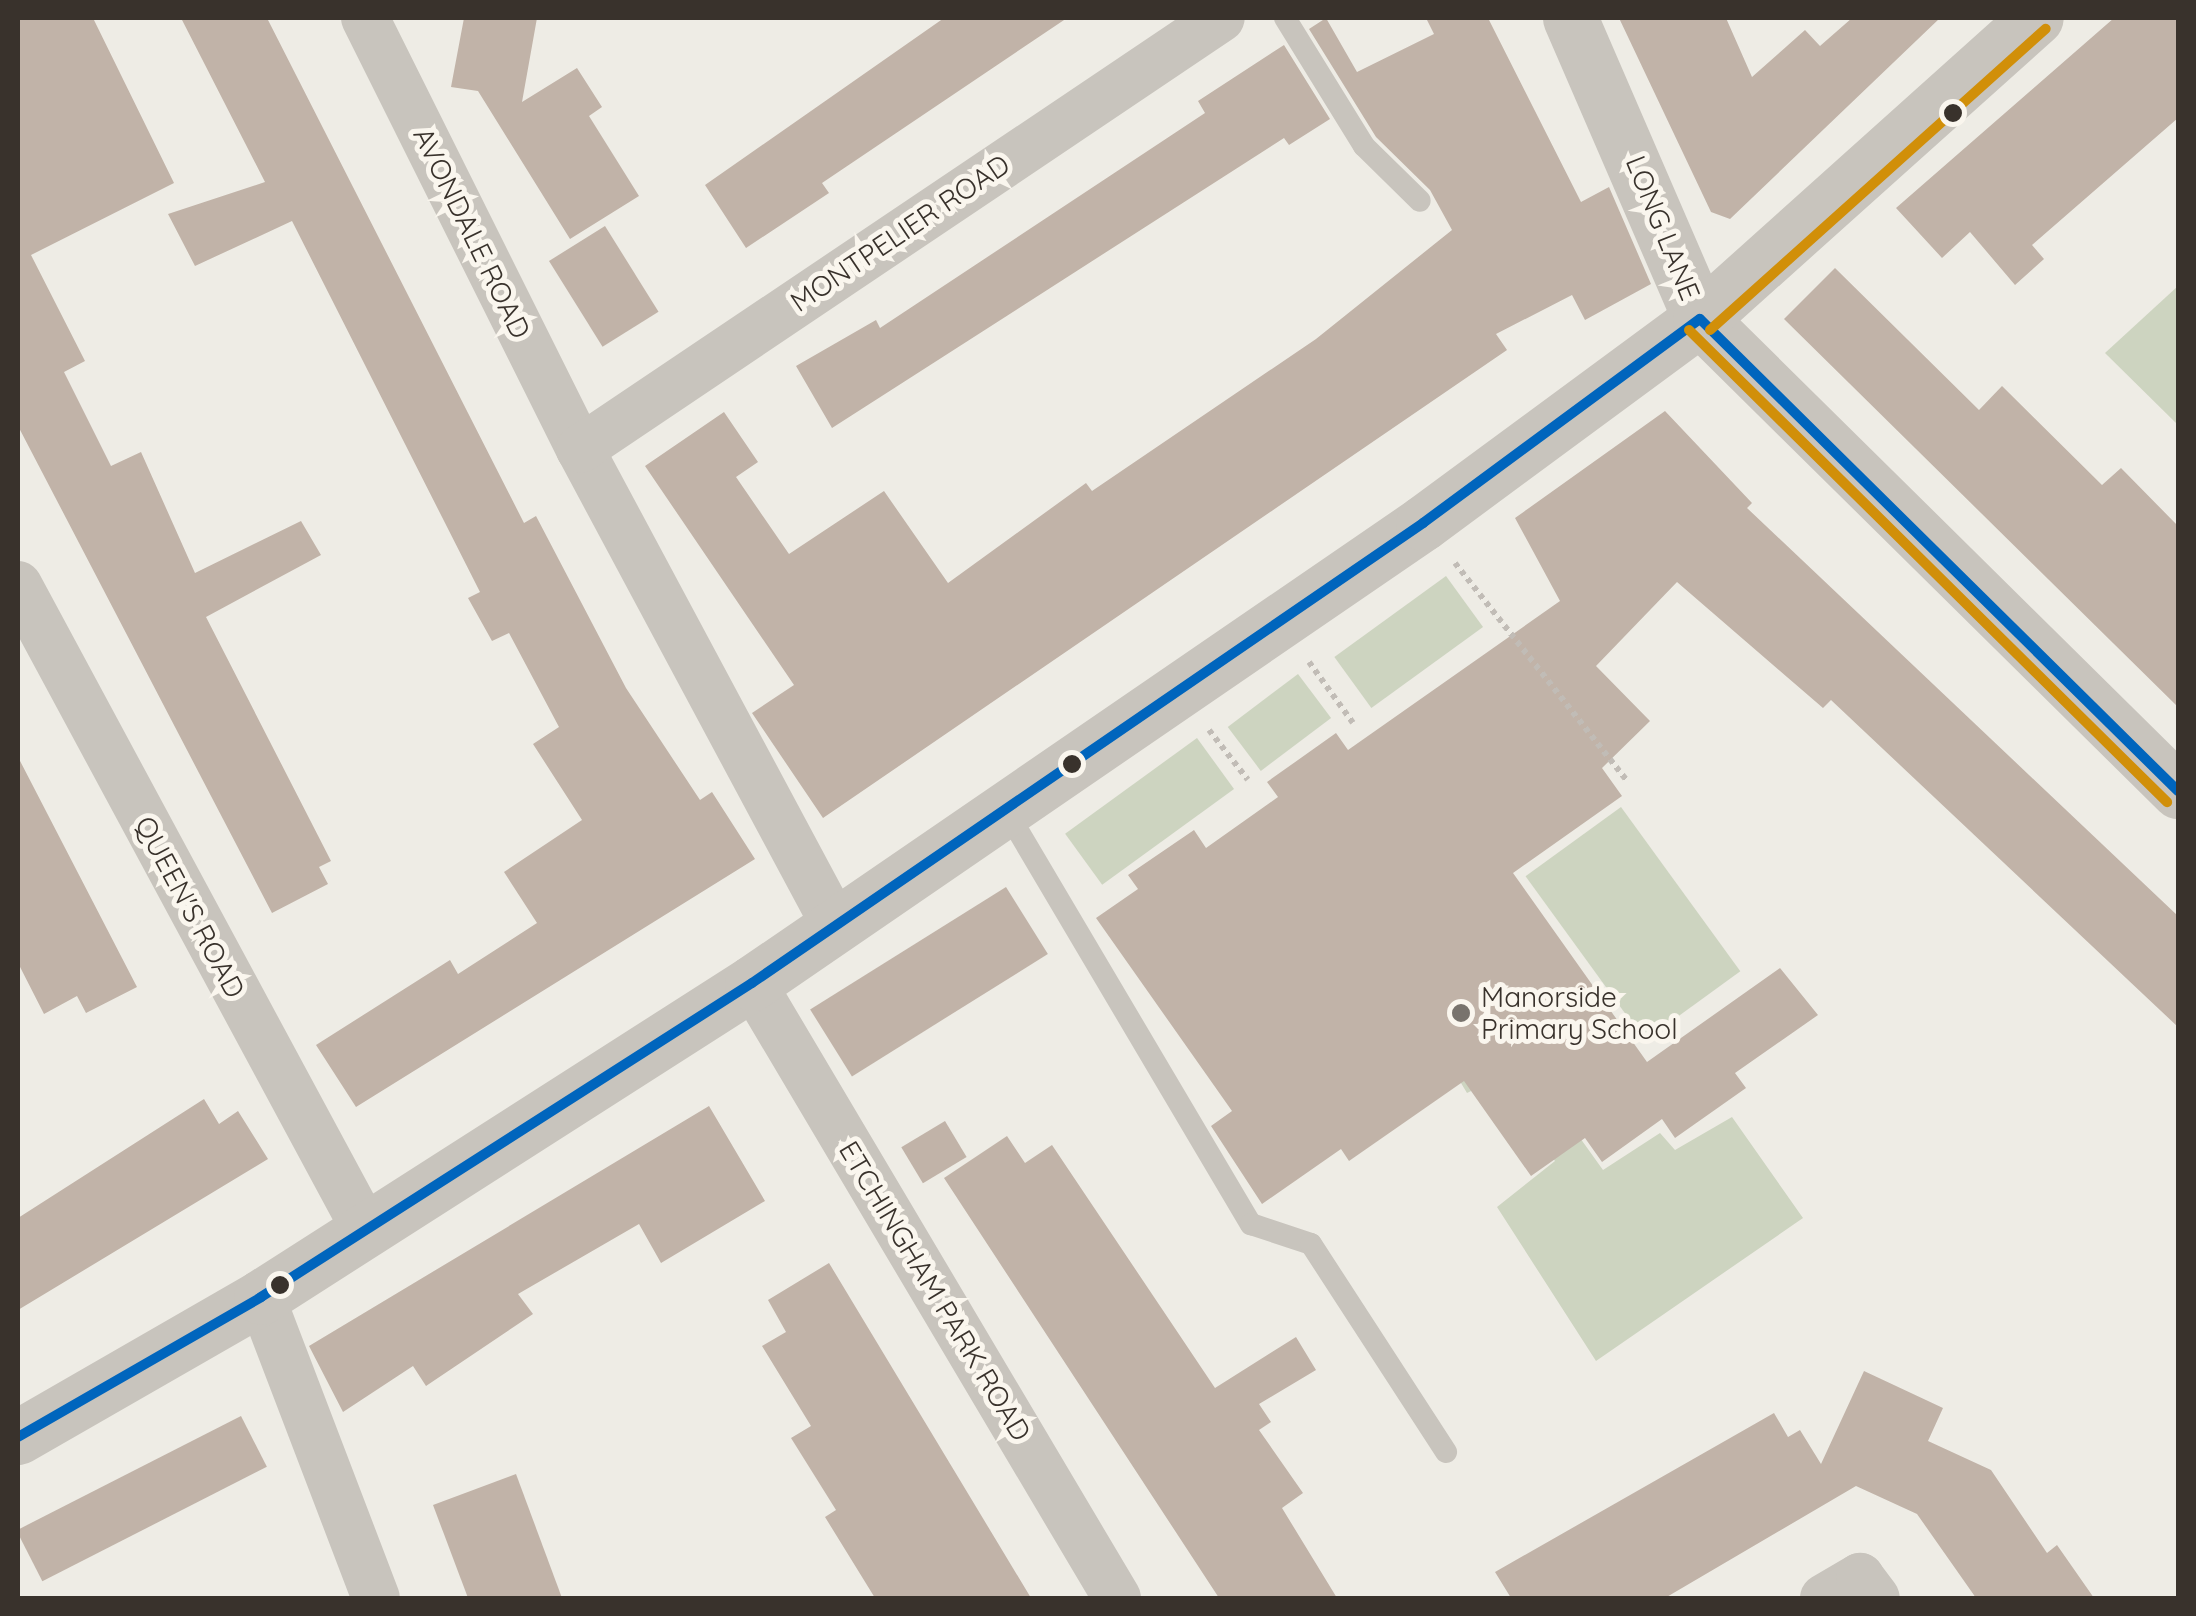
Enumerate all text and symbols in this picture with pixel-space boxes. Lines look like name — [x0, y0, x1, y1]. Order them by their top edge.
unlabelled marker — [1943, 103, 1963, 123]
street label: AVONDALE ROAD — [406, 122, 538, 344]
street label: MONTPELIER ROAD — [784, 147, 1016, 319]
street label: LONG LANE — [1619, 151, 1707, 305]
unlabelled marker — [1062, 754, 1082, 774]
street label: QUEEN'S ROAD — [128, 811, 252, 1003]
place label: Manorside Primary School — [1481, 980, 1678, 1046]
marker: Manorside Primary School — [1450, 1002, 1472, 1024]
street label: ETCHINGHAM PARK ROAD — [832, 1135, 1038, 1447]
unlabelled marker — [270, 1275, 290, 1295]

